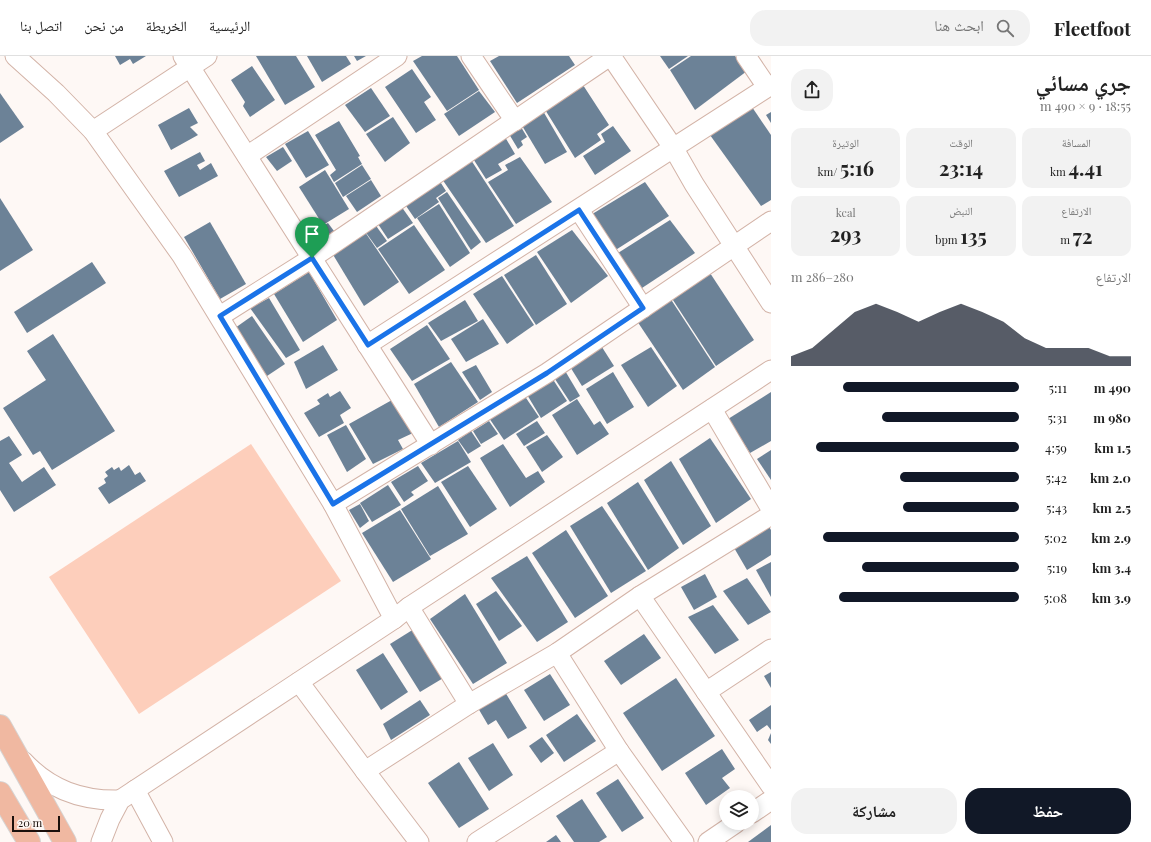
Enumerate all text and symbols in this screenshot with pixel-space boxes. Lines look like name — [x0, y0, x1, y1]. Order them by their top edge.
search box — [750, 10, 1030, 46]
text: ابحث هنا — [934, 15, 984, 35]
text: Fleetfoot — [1054, 15, 1131, 41]
text: اتصل بنا — [20, 16, 62, 35]
text: من نحن — [84, 16, 124, 35]
text: الخريطة — [146, 16, 187, 35]
text: الرئيسية — [209, 16, 250, 35]
icon: search — [994, 17, 1016, 39]
text: جري مسائي — [1036, 67, 1131, 97]
button: share — [791, 69, 833, 111]
text: 18:55 · 9 × 490 m — [1040, 97, 1131, 114]
text: الوتيرة — [832, 135, 859, 150]
text: الوقت — [949, 135, 973, 150]
text: المسافة — [1062, 135, 1091, 150]
text: 5:16 — [840, 154, 874, 181]
text: 23:14 — [939, 154, 983, 181]
text: 4.41 — [1069, 154, 1103, 181]
text: /km — [817, 164, 840, 179]
text: km — [1050, 164, 1069, 179]
text: النبض — [949, 203, 973, 218]
text: الارتفاع — [1061, 203, 1091, 218]
text: kcal — [836, 205, 856, 220]
pin — [295, 217, 329, 258]
text: 293 — [830, 220, 861, 247]
text: 135 — [960, 222, 987, 249]
text: 72 — [1073, 222, 1092, 249]
icon: arrive — [301, 223, 323, 245]
text: bpm — [935, 232, 960, 247]
text: m — [1060, 232, 1073, 247]
text: 280–286 m — [791, 268, 854, 285]
text: الارتفاع — [1096, 268, 1131, 285]
text: 5:11 — [1049, 379, 1067, 396]
text: 490 m — [1094, 379, 1131, 396]
text: 5:31 — [1047, 409, 1067, 426]
text: 980 m — [1093, 409, 1131, 426]
text: 4:59 — [1045, 439, 1067, 456]
text: 1.5 km — [1094, 439, 1131, 456]
text: 5:42 — [1045, 469, 1067, 486]
text: 2.0 km — [1090, 469, 1131, 486]
text: 5:43 — [1046, 499, 1067, 516]
text: 2.5 km — [1092, 499, 1131, 516]
text: 5:02 — [1044, 529, 1067, 546]
text: 2.9 km — [1091, 529, 1131, 546]
text: 5:19 — [1047, 559, 1067, 576]
text: 3.4 km — [1092, 559, 1131, 576]
text: 5:08 — [1044, 589, 1067, 606]
text: 3.9 km — [1092, 589, 1131, 606]
button: مشاركة — [791, 788, 957, 834]
button: حفظ — [965, 788, 1131, 834]
map controls — [719, 790, 759, 830]
button: layers — [719, 790, 759, 830]
scale bar — [12, 814, 60, 833]
text: 20 m — [18, 815, 42, 830]

